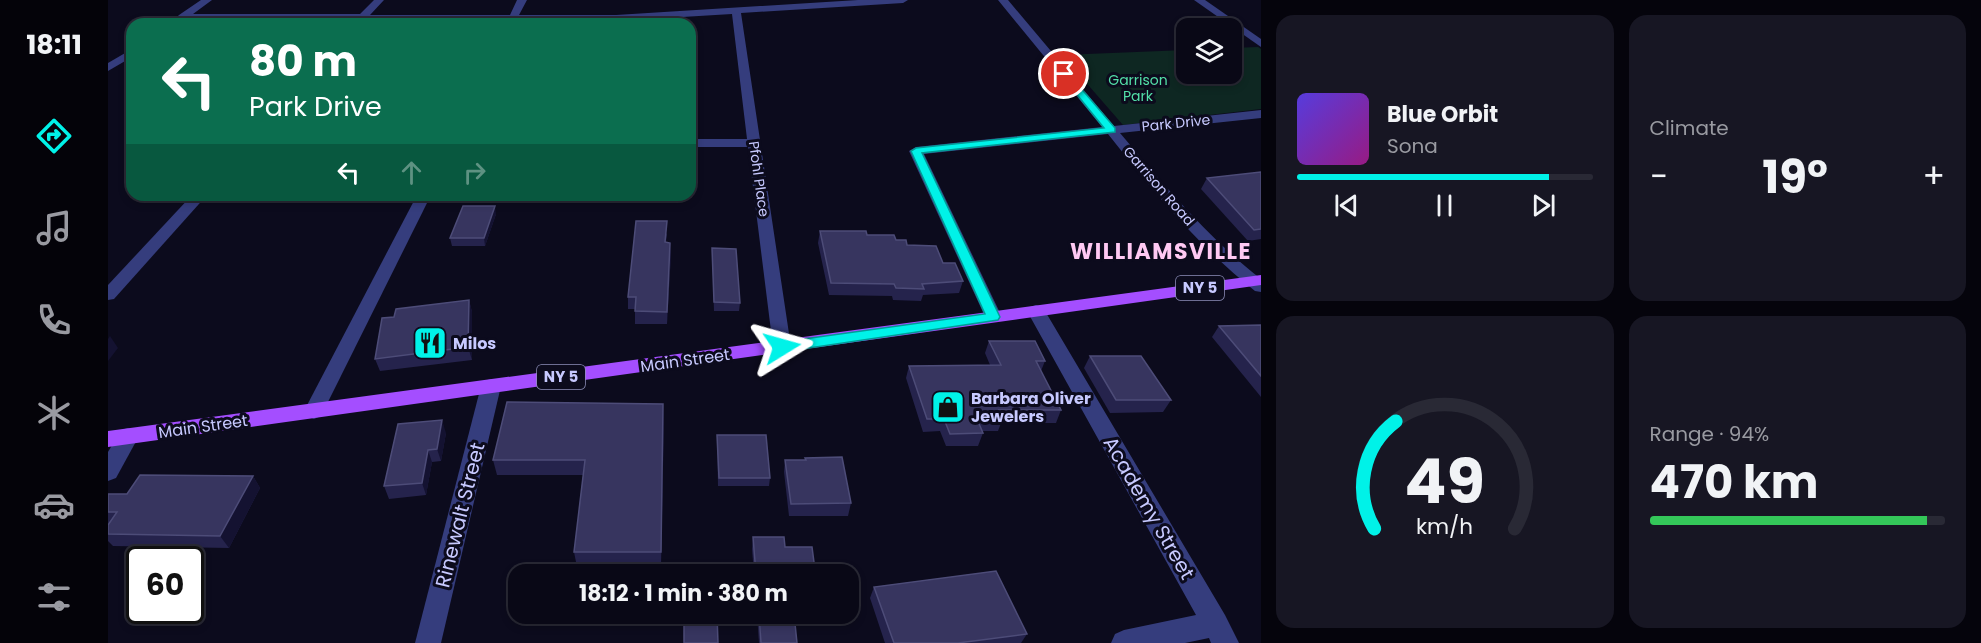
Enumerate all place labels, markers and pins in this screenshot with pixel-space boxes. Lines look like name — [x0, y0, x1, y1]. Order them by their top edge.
pin — [1038, 48, 1089, 99]
restaurant icon: Milos — [412, 325, 448, 361]
place label: Milos — [453, 332, 496, 355]
place label: Barbara Oliver Jewelers — [971, 387, 1091, 428]
shop icon: Barbara Oliver Jewelers — [930, 389, 966, 425]

